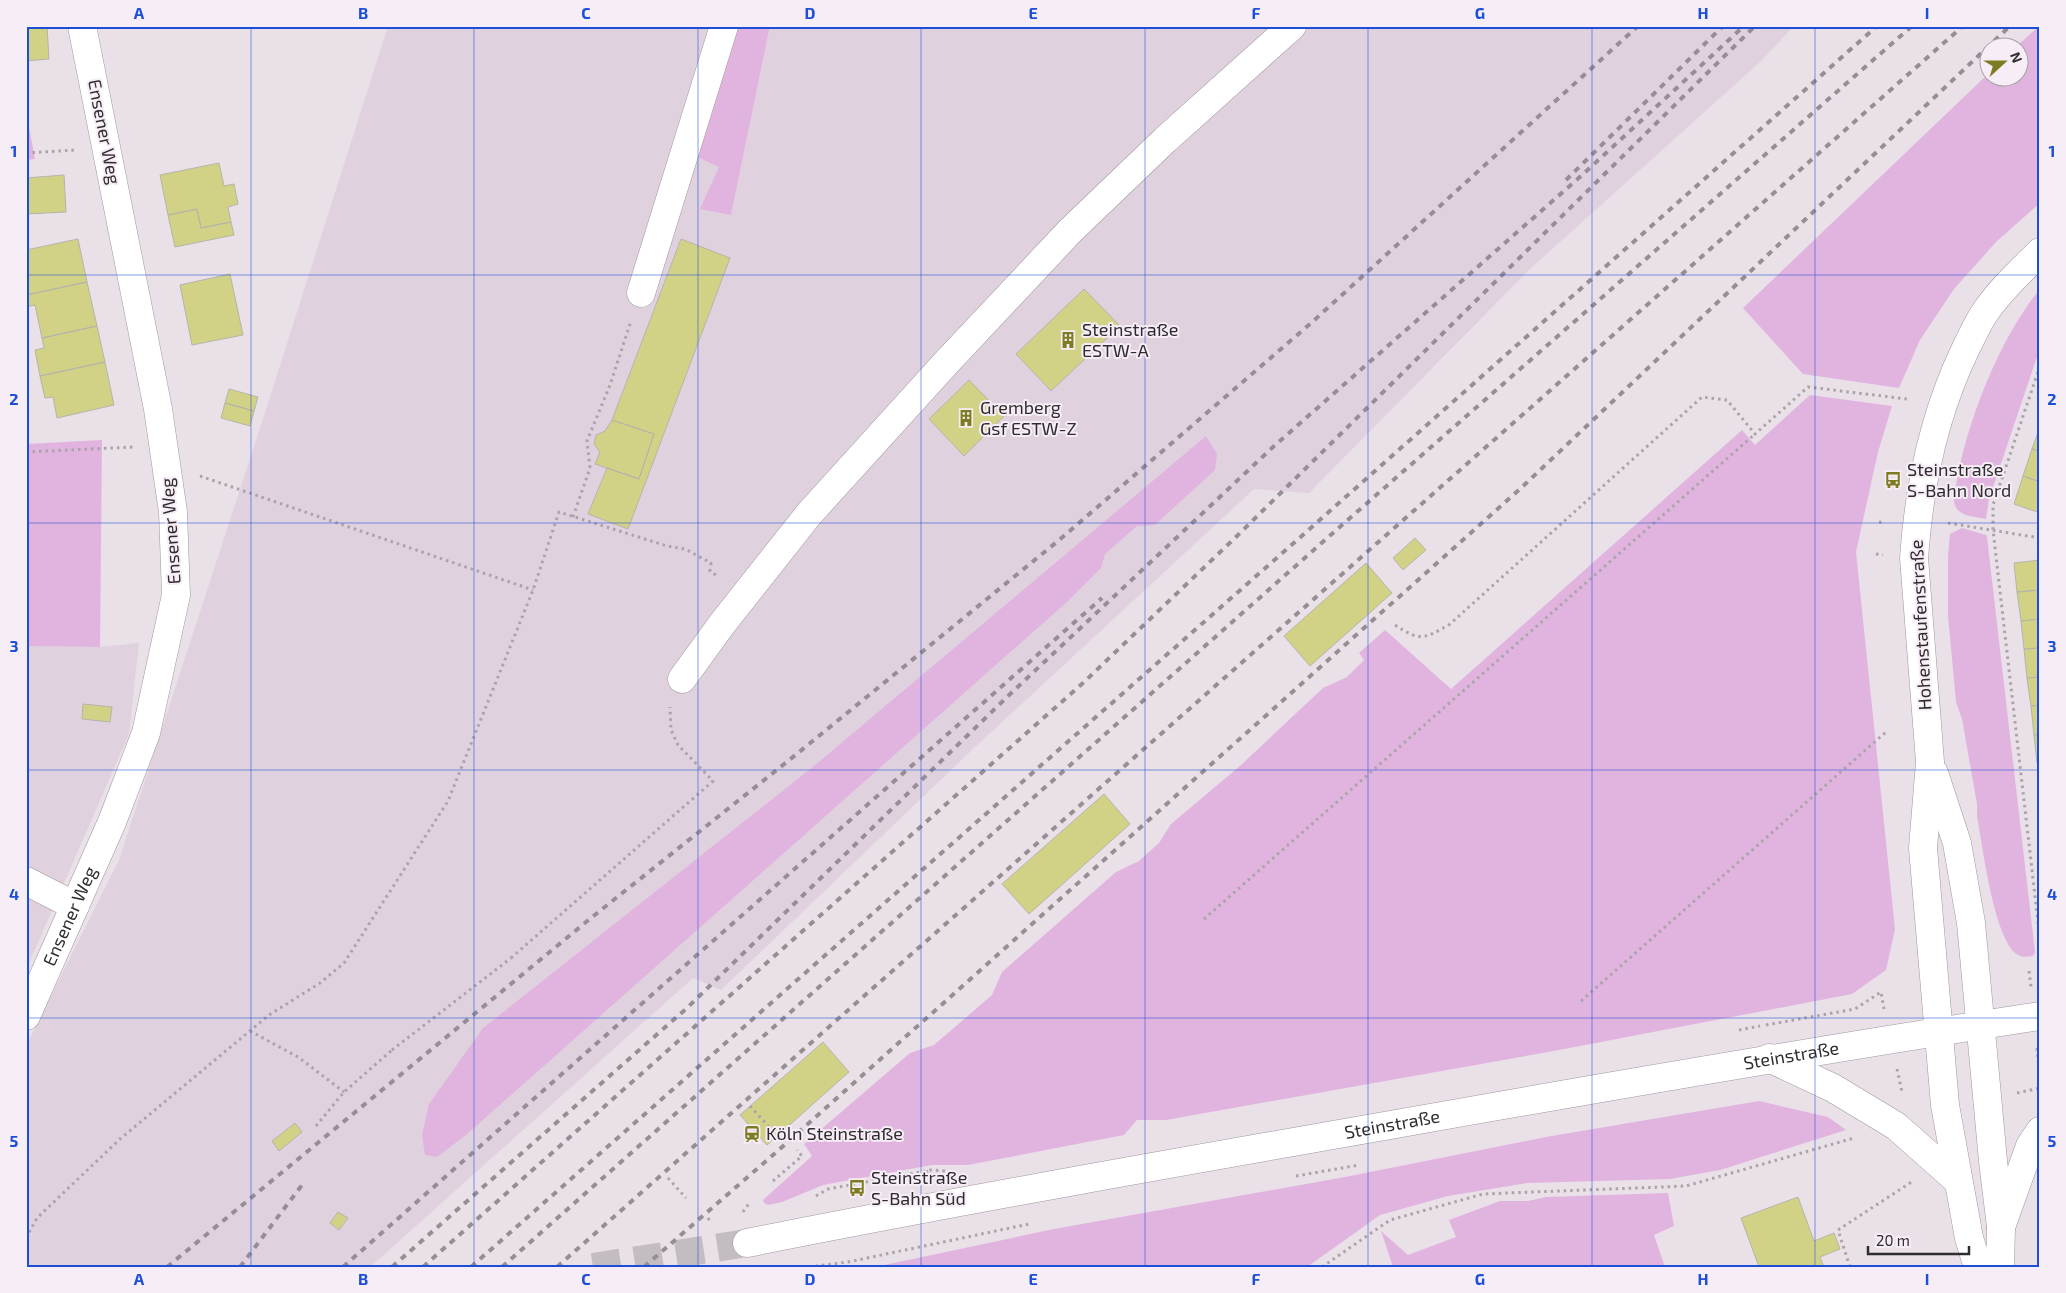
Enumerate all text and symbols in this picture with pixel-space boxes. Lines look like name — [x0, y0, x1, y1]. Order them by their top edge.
text: A — [134, 3, 145, 22]
text: B — [358, 3, 368, 22]
text: C — [581, 3, 591, 22]
text: D — [805, 3, 816, 22]
text: E — [1028, 3, 1038, 22]
text: F — [1252, 3, 1261, 22]
text: G — [1475, 3, 1485, 22]
text: H — [1697, 3, 1709, 22]
text: I — [1925, 3, 1929, 22]
north arrow — [1978, 38, 2028, 88]
text: N — [2007, 49, 2026, 65]
street label: Ensener Weg — [84, 77, 126, 186]
text: 1 — [11, 141, 17, 160]
text: 1 — [2049, 141, 2055, 160]
place label: Steinstraße ESTW-A — [1082, 318, 1178, 361]
building icon: Steinstraße ESTW-A — [1058, 330, 1078, 350]
text: 2 — [9, 389, 19, 408]
text: 2 — [2047, 389, 2057, 408]
place label: Gremberg Gsf ESTW-Z — [980, 396, 1077, 439]
building icon: Gremberg Gsf ESTW-Z — [956, 408, 976, 428]
place label: Steinstraße S-Bahn Nord — [1907, 458, 2011, 501]
bus stop icon: Steinstraße S-Bahn Nord — [1883, 470, 1903, 490]
street label: Ensener Weg — [155, 477, 185, 585]
street label: Hohenstaufenstraße — [1905, 539, 1935, 711]
text: 3 — [9, 636, 19, 655]
text: 3 — [2047, 636, 2057, 655]
street label: Ensener Weg — [38, 863, 101, 969]
text: 4 — [9, 884, 19, 903]
text: 4 — [2047, 884, 2057, 903]
street label: Steinstraße — [1742, 1036, 1841, 1074]
street label: Steinstraße — [1343, 1104, 1441, 1143]
place label: Köln Steinstraße — [766, 1122, 903, 1144]
station icon: Köln Steinstraße — [742, 1124, 762, 1144]
text: 5 — [10, 1131, 19, 1150]
text: 5 — [2048, 1131, 2057, 1150]
place label: Steinstraße S-Bahn Süd — [871, 1166, 967, 1209]
bus stop icon: Steinstraße S-Bahn Süd — [847, 1178, 867, 1198]
scale bar — [1868, 1223, 1970, 1255]
text: 20 m — [1876, 1231, 1910, 1249]
text: A — [134, 1269, 145, 1288]
text: B — [358, 1269, 368, 1288]
text: C — [581, 1269, 591, 1288]
text: D — [805, 1269, 816, 1288]
text: E — [1028, 1269, 1038, 1288]
text: F — [1252, 1269, 1261, 1288]
text: G — [1475, 1269, 1485, 1288]
text: H — [1697, 1269, 1709, 1288]
text: I — [1925, 1269, 1929, 1288]

